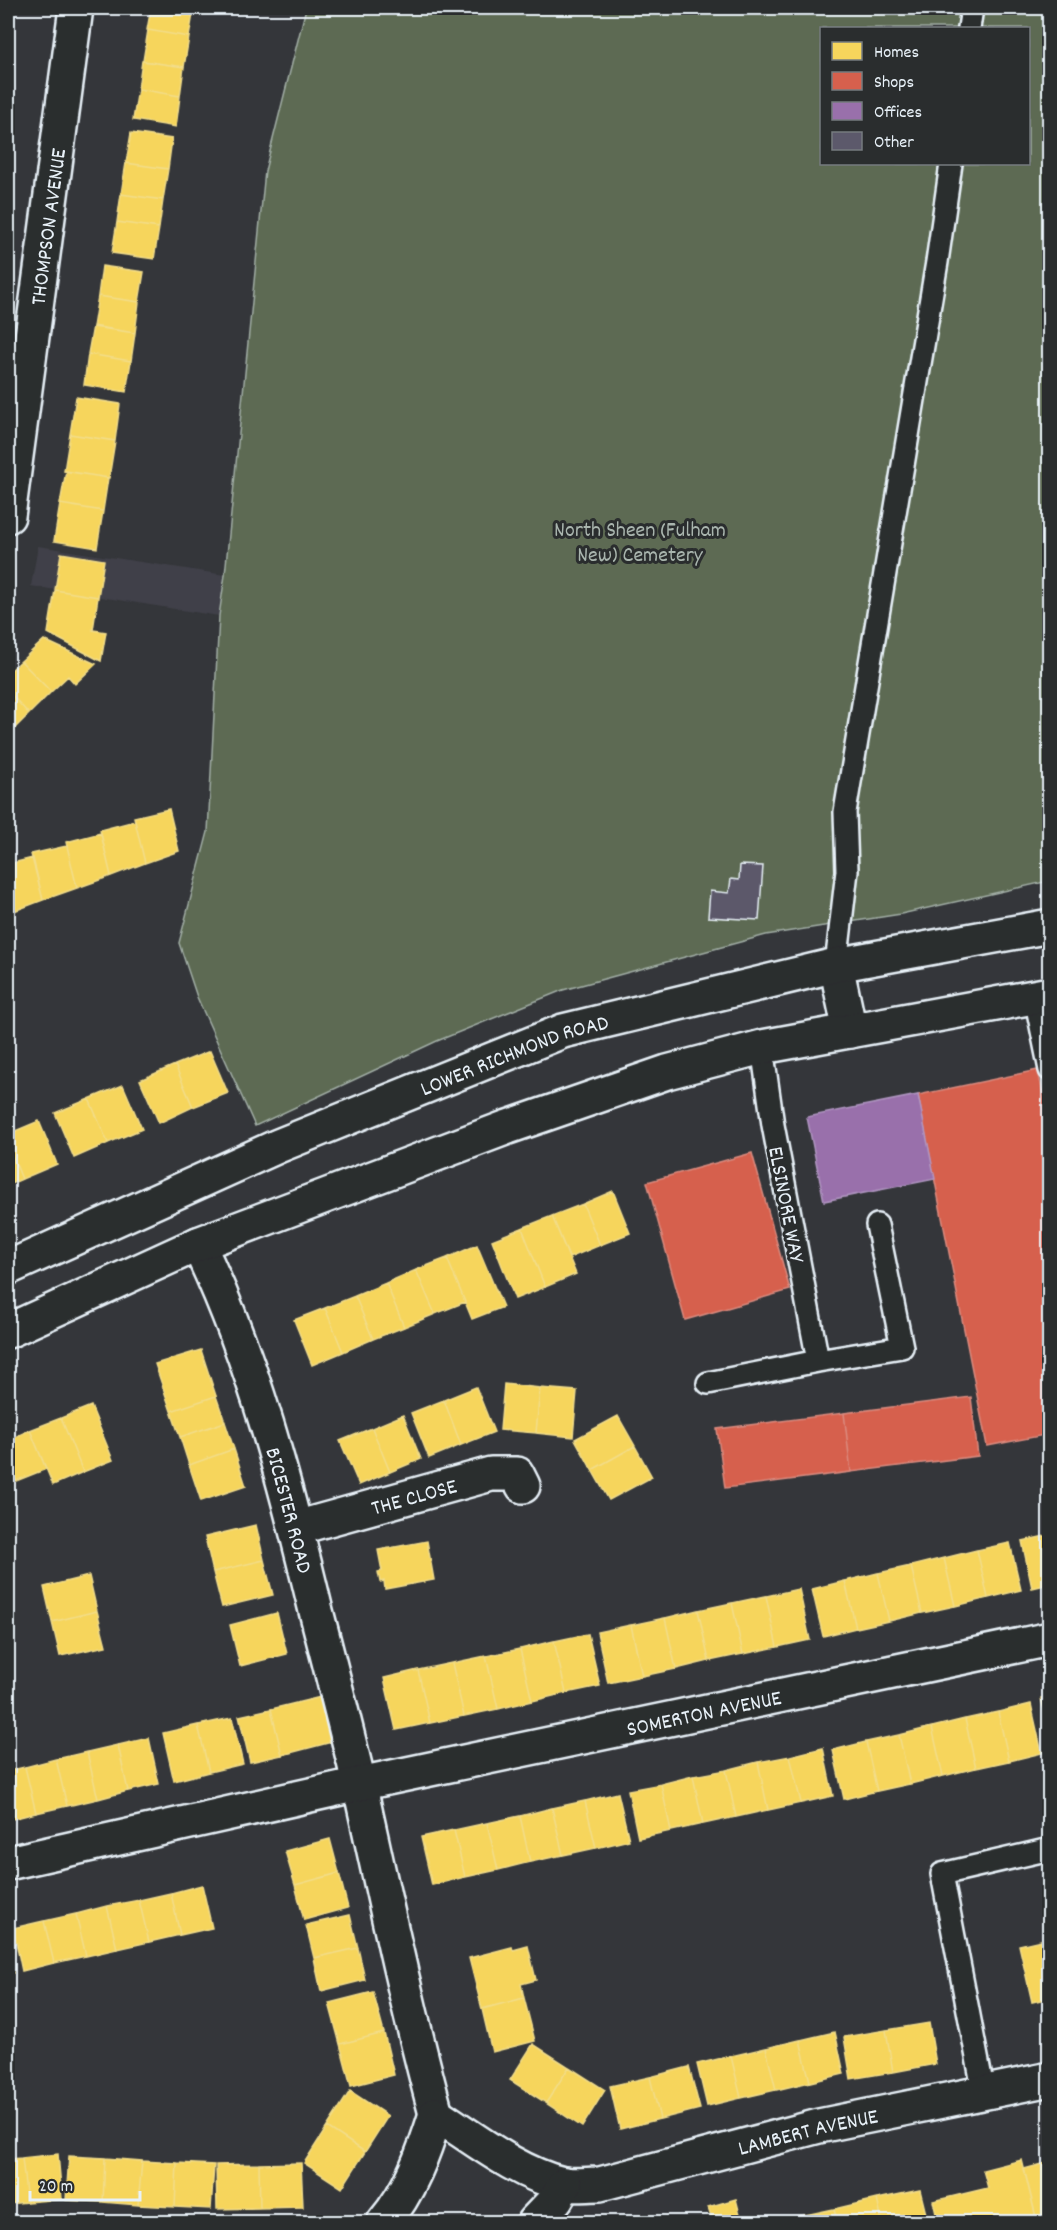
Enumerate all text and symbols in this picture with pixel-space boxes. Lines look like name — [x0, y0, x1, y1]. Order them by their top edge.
legend — [820, 27, 1030, 165]
text: Homes — [874, 41, 919, 66]
text: Shops — [874, 71, 914, 96]
text: Offices — [874, 101, 922, 126]
text: Other — [874, 131, 914, 156]
street label: THOMPSON AVENUE — [24, 147, 76, 307]
park label: North Sheen (Fulham New) Cemetery — [554, 516, 726, 572]
street label: LOWER RICHMOND ROAD — [416, 1009, 612, 1106]
street label: ELSINORE WAY — [758, 1144, 811, 1266]
street label: BICESTER ROAD — [255, 1444, 318, 1577]
street label: THE CLOSE — [368, 1472, 461, 1525]
street label: SOMERTON AVENUE — [624, 1684, 785, 1746]
street label: LAMBERT AVENUE — [735, 2102, 881, 2166]
scale bar — [30, 2164, 140, 2202]
text: 20 m — [39, 2175, 73, 2200]

